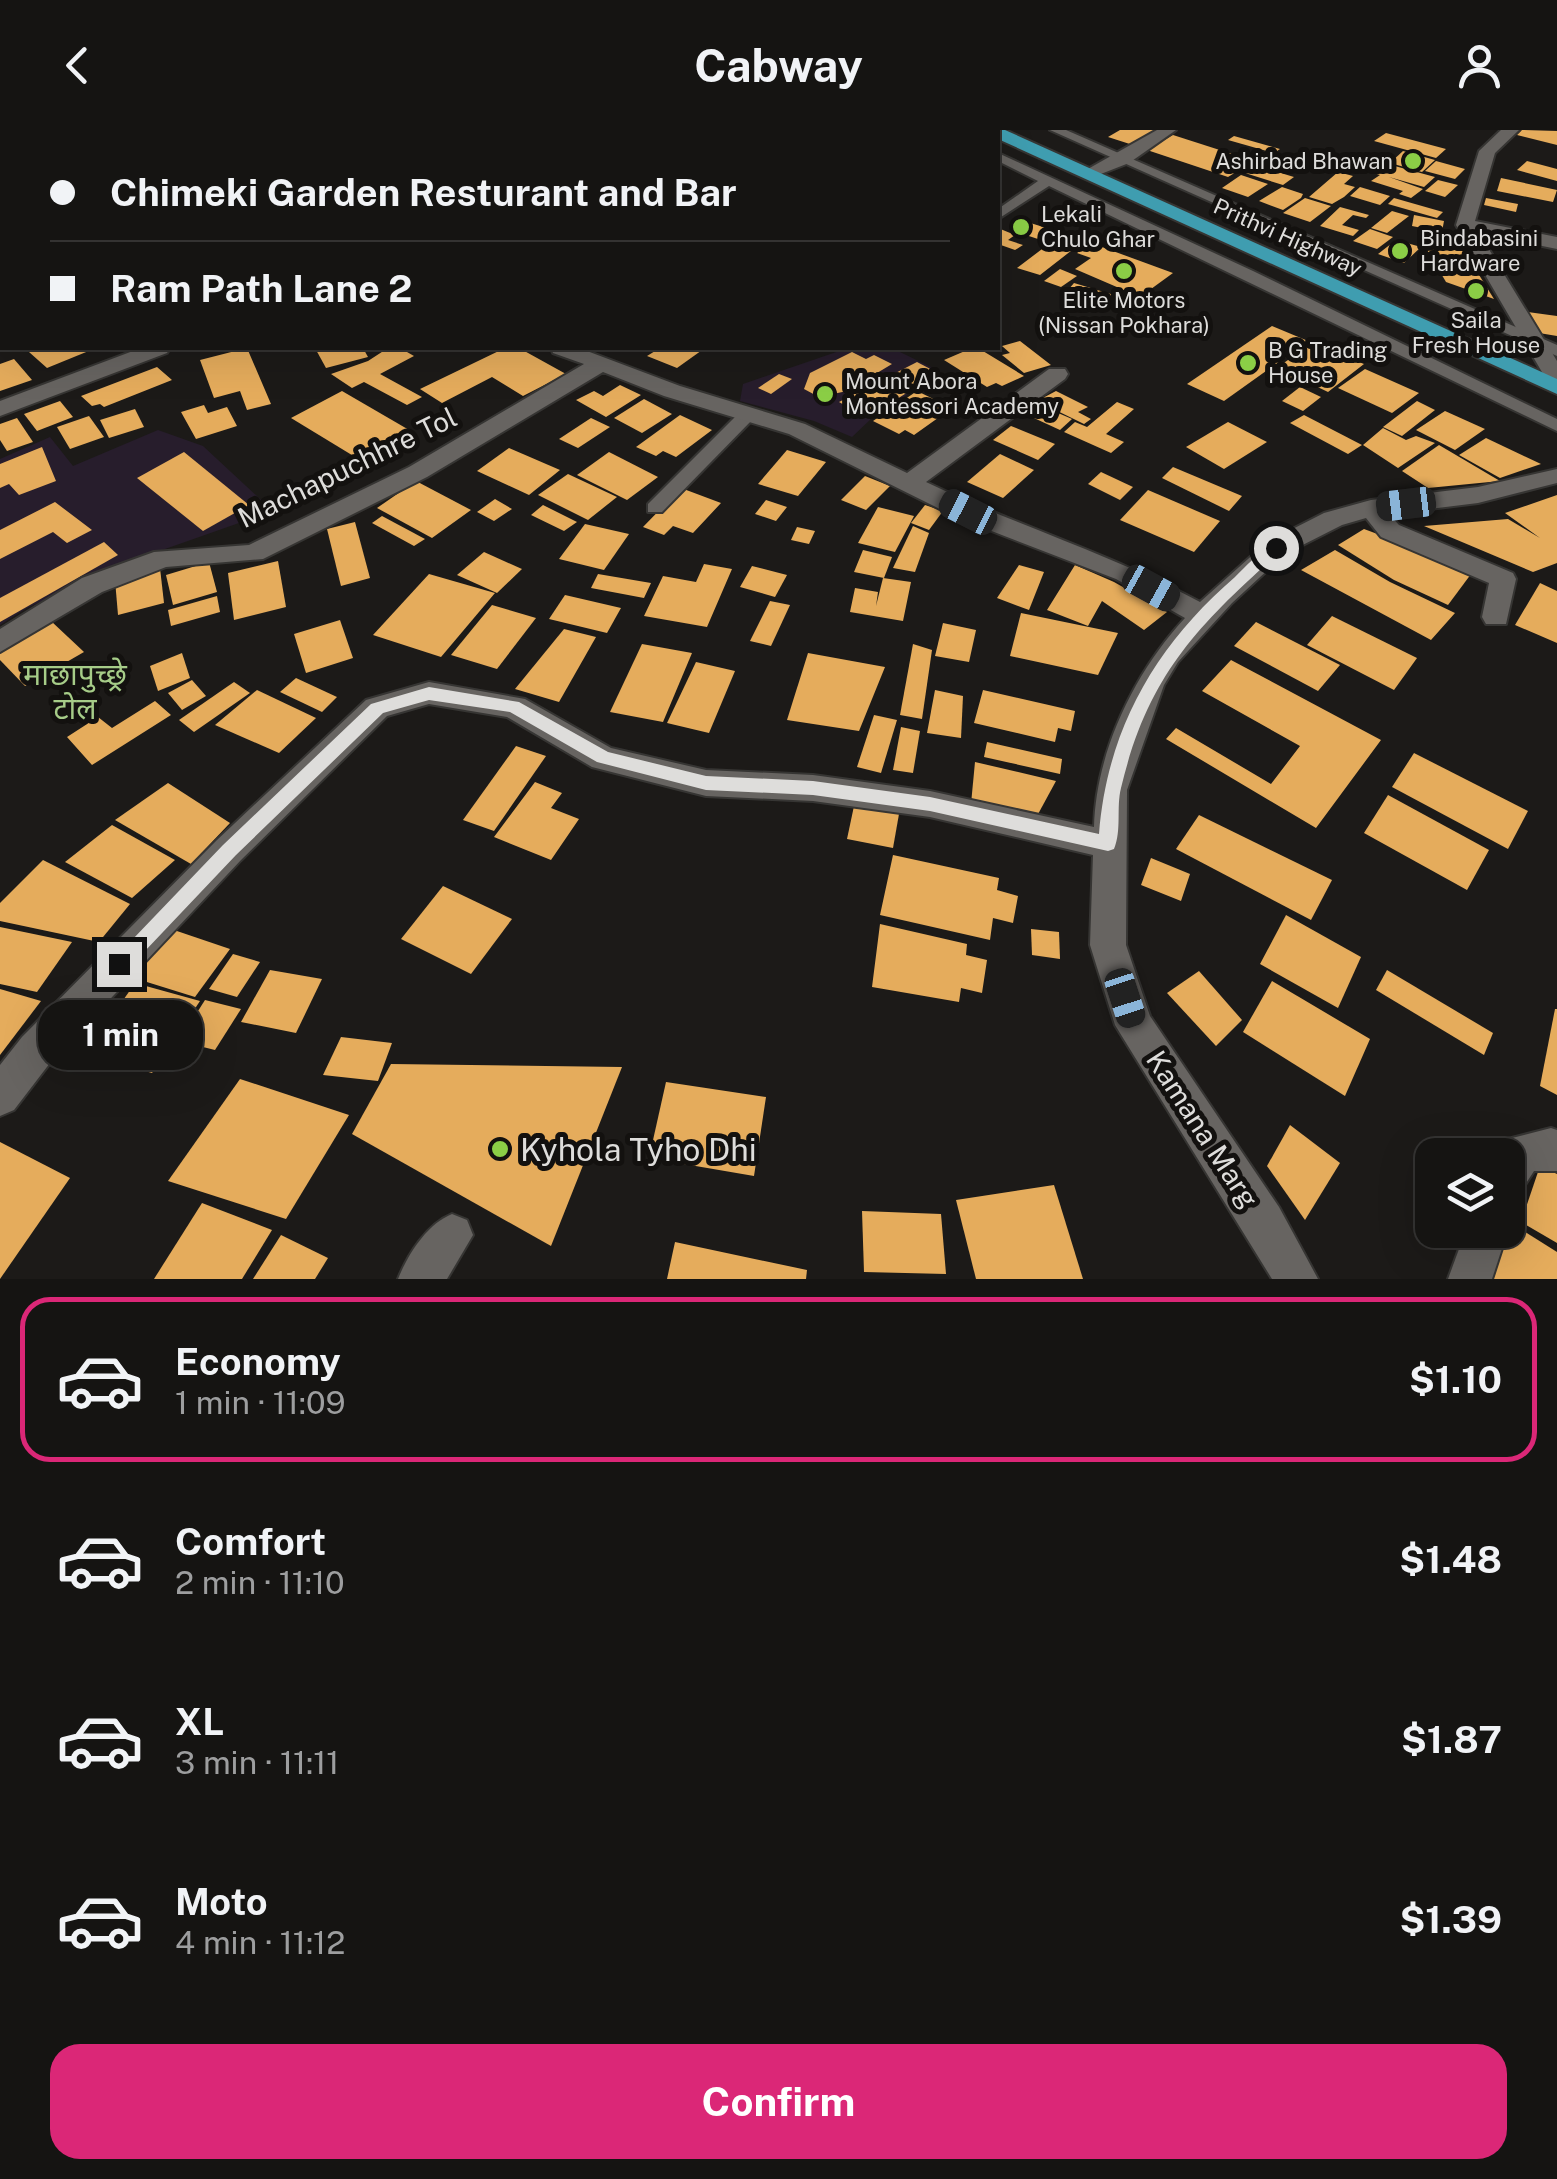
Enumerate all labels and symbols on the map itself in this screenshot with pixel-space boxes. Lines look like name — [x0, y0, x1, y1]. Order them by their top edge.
place label: Ashirbad Bhawan — [1215, 148, 1393, 174]
marker: Ashirbad Bhawan — [1402, 150, 1424, 172]
street label: Prithvi Highway — [1210, 193, 1366, 281]
place label: Lekali Chulo Ghar — [1041, 201, 1155, 252]
marker: Lekali Chulo Ghar — [1010, 216, 1032, 238]
place label: Bindabasini Hardware — [1420, 225, 1538, 276]
marker: Bindabasini Hardware — [1389, 240, 1411, 262]
marker: Elite Motors (Nissan Pokhara) — [1113, 260, 1135, 282]
marker: Saila Fresh House — [1465, 280, 1487, 302]
place label: Elite Motors (Nissan Pokhara) — [1038, 287, 1210, 338]
place label: Saila Fresh House — [1412, 307, 1540, 358]
place label: B G Trading House — [1268, 337, 1388, 388]
marker: B G Trading House — [1237, 352, 1259, 374]
place label: Mount Abora Montessori Academy — [845, 368, 1059, 419]
marker: Mount Abora Montessori Academy — [814, 383, 836, 405]
street label: Machapuchhre Tol — [232, 400, 462, 534]
car — [934, 485, 1002, 539]
car — [1374, 485, 1438, 523]
route start — [1254, 526, 1299, 571]
car — [1117, 560, 1185, 616]
district label: माछापुच्छ्रे टोल — [23, 656, 128, 726]
route end — [97, 942, 142, 987]
car — [1101, 965, 1149, 1031]
callout: 1 min — [36, 999, 202, 1069]
street label: Kamana Marg — [1140, 1044, 1266, 1214]
place label: Kyhola Tyho Dhi — [520, 1131, 757, 1168]
marker: Kyhola Tyho Dhi — [489, 1138, 511, 1160]

